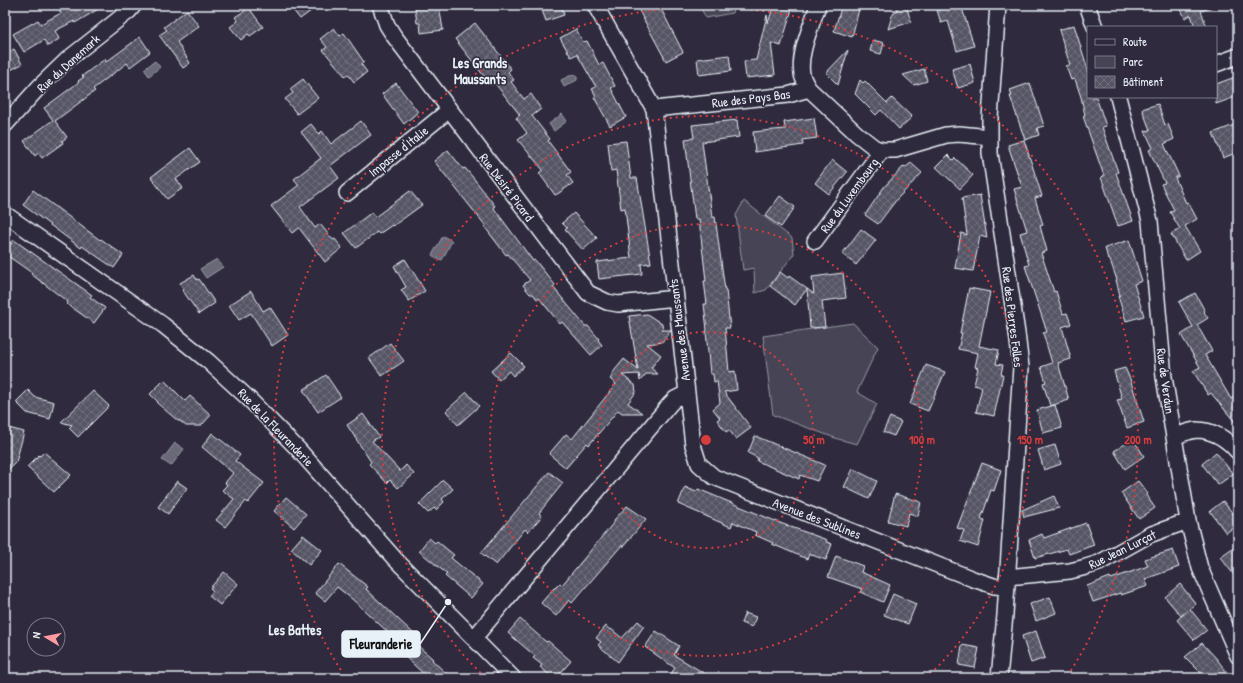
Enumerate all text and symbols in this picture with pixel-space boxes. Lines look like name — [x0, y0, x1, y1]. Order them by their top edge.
legend — [1087, 26, 1217, 98]
street label: Rue du Danemark — [33, 29, 104, 96]
text: Route — [1123, 33, 1147, 50]
district label: Les Grands Maussants — [453, 53, 508, 88]
text: Parc — [1123, 53, 1143, 70]
text: Bâtiment — [1123, 73, 1164, 90]
street label: Rue des Pays Bas — [711, 84, 791, 112]
street label: Impasse d'Italie — [364, 121, 432, 181]
street label: Rue Désiré Picard — [475, 149, 539, 225]
street label: Rue du Luxembourg — [816, 154, 883, 236]
street label: Rue des Pierres Folles — [998, 266, 1028, 368]
street label: Avenue des Maussants — [664, 278, 694, 382]
street label: Rue de Verdun — [1152, 347, 1180, 415]
street label: Rue de la Fleuranderie — [234, 384, 318, 470]
text: 50 m — [803, 431, 825, 448]
text: 100 m — [909, 431, 935, 448]
text: 150 m — [1017, 431, 1043, 448]
text: 200 m — [1124, 431, 1152, 448]
centre of rings — [699, 433, 713, 447]
street label: Avenue des Sublines — [770, 493, 864, 543]
street label: Rue Jean Lurçat — [1085, 525, 1159, 573]
north arrow — [26, 617, 66, 657]
district label: Les Battes — [269, 620, 322, 639]
text: N — [29, 631, 44, 639]
callout: Fleuranderie — [342, 631, 420, 657]
text: Fleuranderie — [349, 634, 413, 653]

